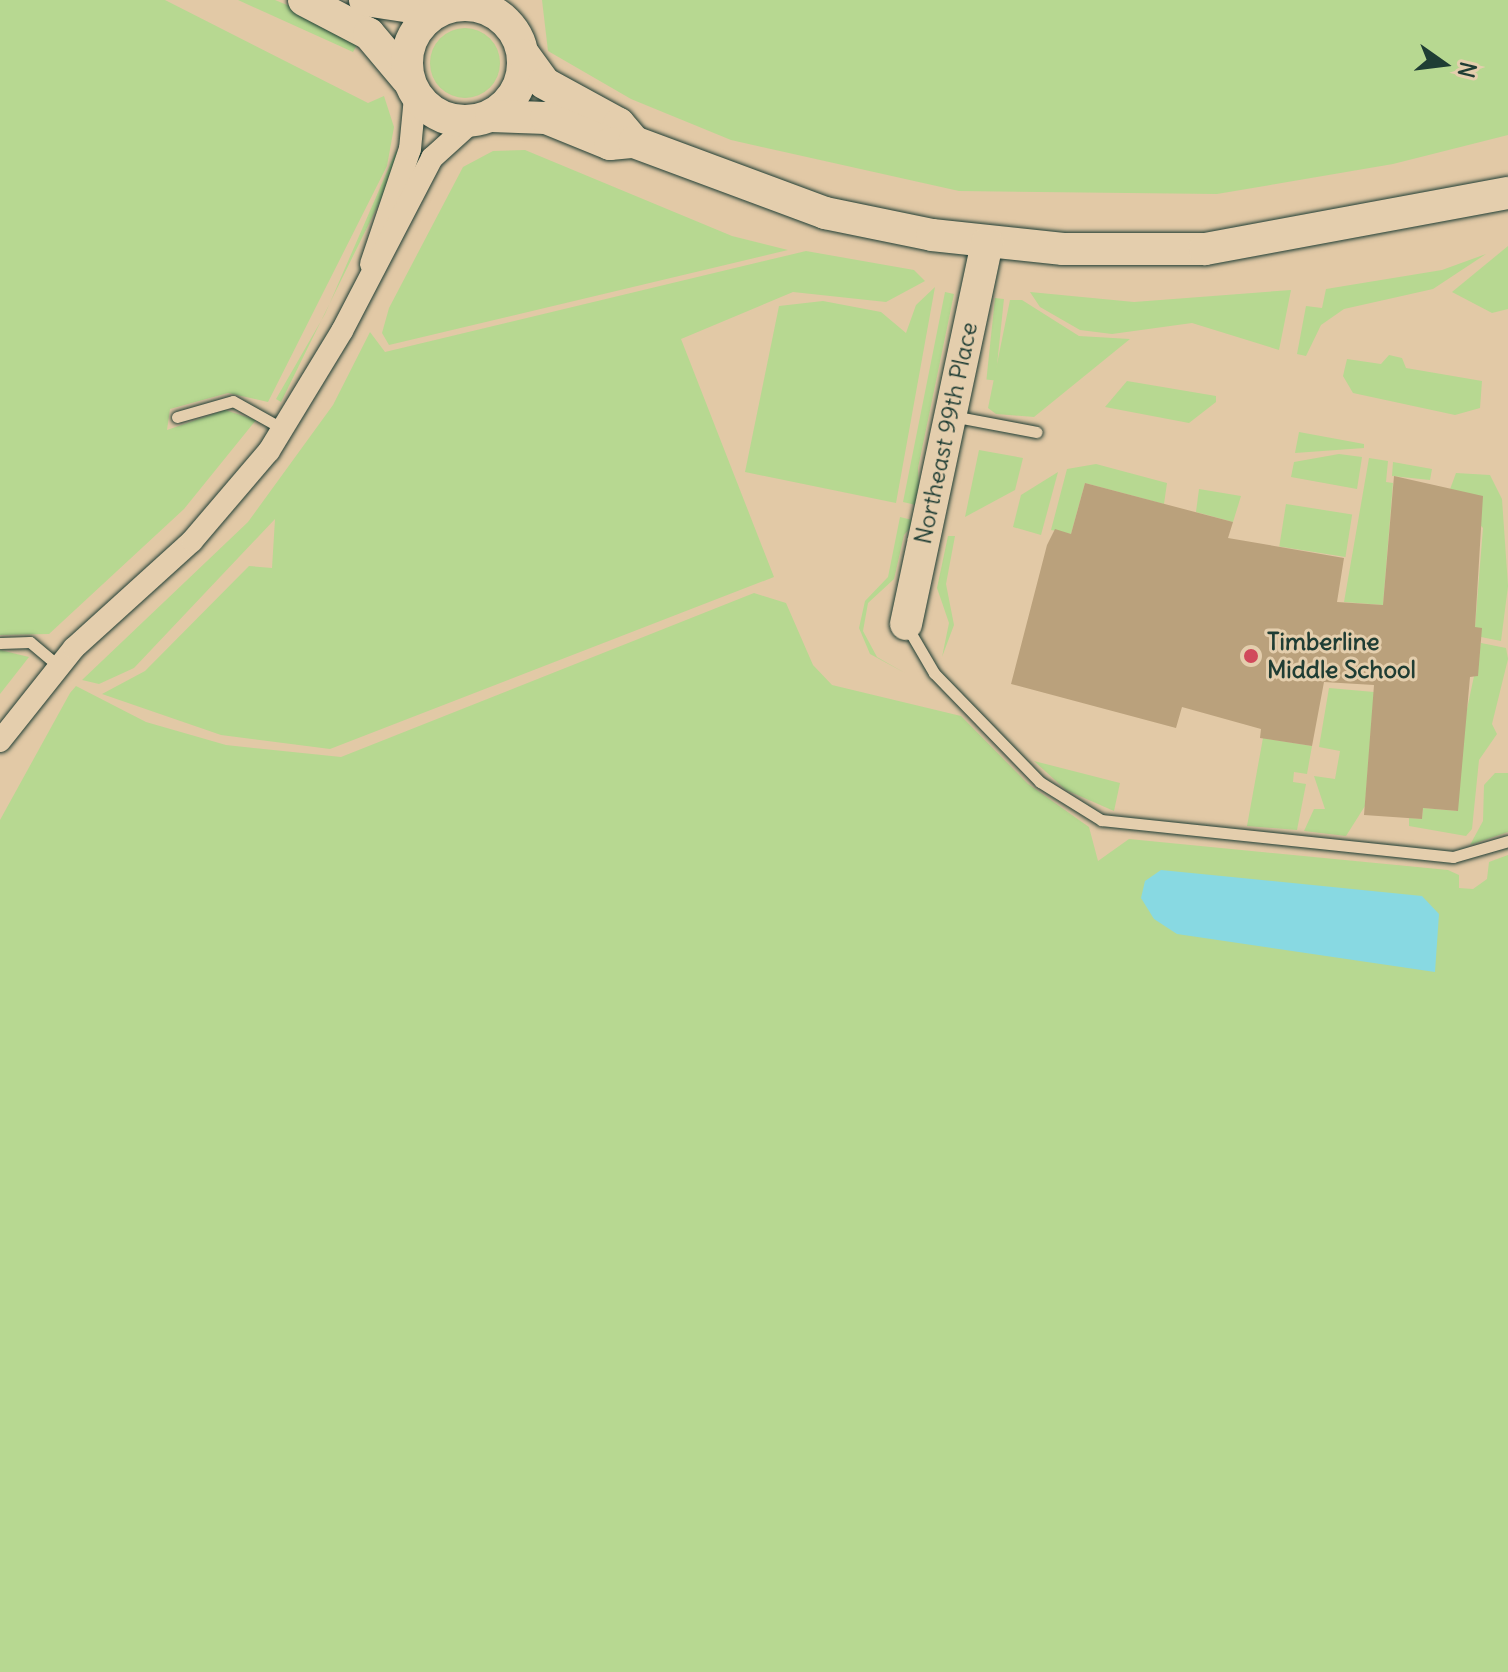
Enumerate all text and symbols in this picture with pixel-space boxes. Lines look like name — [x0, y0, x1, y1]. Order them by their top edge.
north arrow — [1404, 24, 1484, 104]
text: N — [1452, 59, 1483, 81]
street label: Northeast 99th Place — [908, 319, 984, 547]
place label: Timberline Middle School — [1267, 628, 1416, 684]
marker: Timberline Middle School — [1242, 647, 1260, 665]

